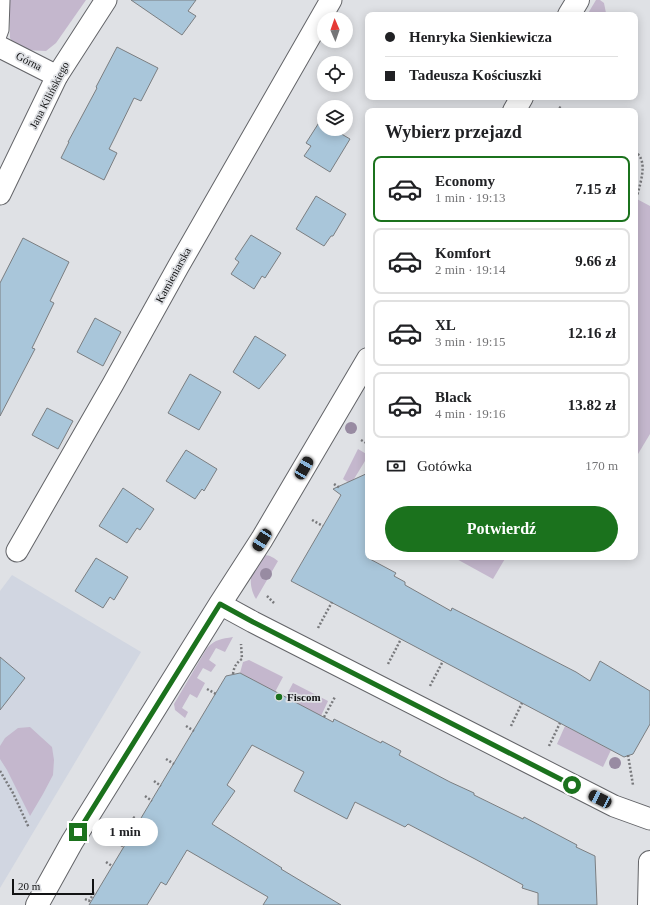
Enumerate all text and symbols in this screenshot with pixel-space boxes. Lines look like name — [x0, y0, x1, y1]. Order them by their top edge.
north arrow — [317, 12, 353, 48]
map controls — [317, 12, 353, 136]
text: Henryka Sienkiewicza — [409, 29, 552, 45]
street label: Górna — [14, 49, 44, 73]
button: locate — [317, 56, 353, 92]
street label: Jana Kilińskiego — [27, 59, 71, 131]
text: Tadeusza Kościuszki — [409, 67, 541, 83]
button: layers — [317, 100, 353, 136]
text: Wybierz przejazd — [385, 122, 522, 142]
icon: car — [387, 171, 423, 207]
text: Economy — [435, 173, 495, 189]
text: 7.15 zł — [575, 181, 616, 197]
text: 1 min · 19:13 — [435, 190, 505, 205]
icon: car — [387, 243, 423, 279]
street label: Kamieniarska — [153, 245, 193, 305]
text: Komfort — [435, 245, 491, 261]
text: 9.66 zł — [575, 253, 616, 269]
text: 2 min · 19:14 — [435, 262, 505, 277]
icon: car — [387, 315, 423, 351]
text: XL — [435, 317, 456, 333]
text: 12.16 zł — [568, 325, 616, 341]
text: 3 min · 19:15 — [435, 334, 505, 349]
icon: car — [387, 387, 423, 423]
text: Black — [435, 389, 472, 405]
text: 13.82 zł — [568, 397, 616, 413]
text: 4 min · 19:16 — [435, 406, 505, 421]
car — [293, 455, 315, 481]
icon: cash — [385, 455, 407, 477]
text: Gotówka — [417, 458, 472, 474]
text: 170 m — [585, 458, 618, 473]
button: Potwierdź — [385, 506, 618, 552]
car — [250, 527, 274, 553]
place label: Fiscom — [287, 691, 321, 703]
marker: Fiscom — [274, 692, 284, 702]
route start — [563, 776, 581, 794]
car — [587, 788, 613, 810]
callout: 1 min — [92, 818, 158, 846]
route end — [69, 823, 87, 841]
text: 1 min — [109, 824, 141, 839]
scale bar — [12, 877, 94, 896]
text: 20 m — [18, 880, 40, 892]

